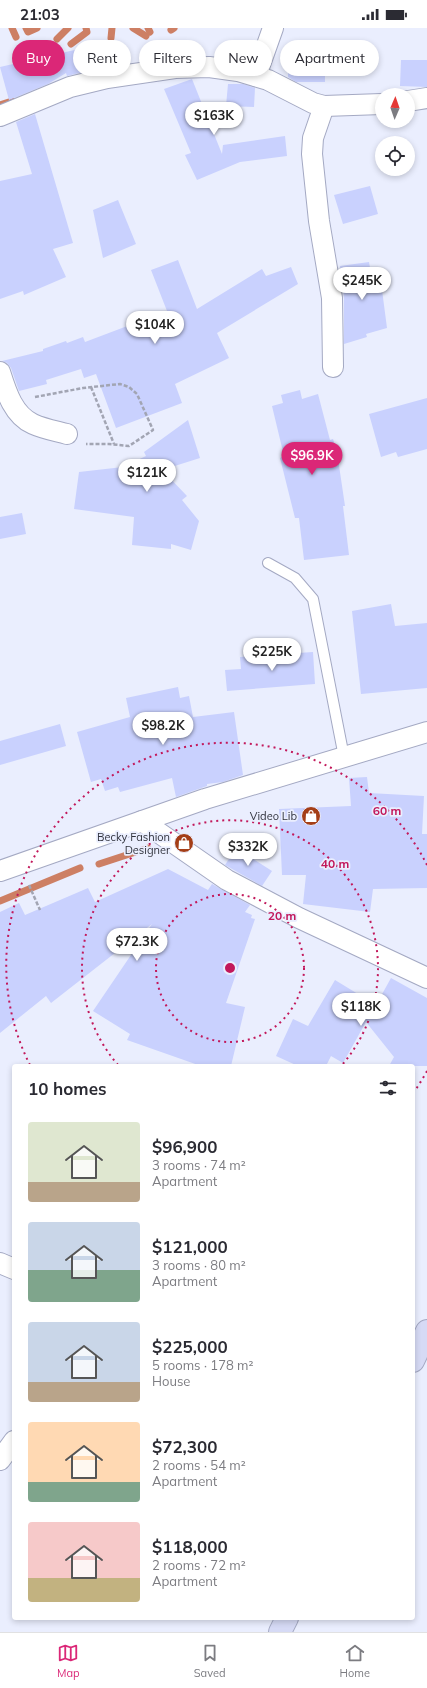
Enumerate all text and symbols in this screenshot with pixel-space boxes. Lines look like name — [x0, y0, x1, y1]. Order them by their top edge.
text: 21:03 — [20, 5, 60, 24]
chip: Buy — [12, 40, 65, 76]
chip: Rent — [73, 40, 131, 76]
chip: Filters — [139, 40, 206, 76]
chip: New — [214, 40, 272, 76]
chip: Apartment — [280, 40, 379, 76]
north arrow — [375, 88, 415, 128]
map controls — [375, 88, 415, 176]
pin: $163K — [186, 102, 242, 136]
text: $163K — [194, 107, 234, 123]
button: locate — [375, 136, 415, 176]
pin: $245K — [334, 267, 390, 301]
text: $245K — [342, 272, 382, 288]
pin: $104K — [127, 311, 183, 345]
text: $104K — [135, 316, 175, 332]
pin: $96.9K — [279, 442, 345, 476]
text: $96.9K — [290, 447, 334, 463]
pin: $121K — [119, 459, 175, 493]
text: $121K — [127, 464, 167, 480]
pin: $225K — [244, 638, 300, 672]
text: $225K — [252, 643, 292, 659]
pin: $98.2K — [130, 712, 196, 746]
text: $98.2K — [141, 717, 185, 733]
text: 60 m — [373, 803, 401, 818]
shop icon: Video Lib — [300, 805, 322, 827]
place label: Video Lib — [250, 809, 297, 823]
place label: Becky Fashion Designer — [97, 830, 170, 857]
shop icon: Becky Fashion Designer — [173, 832, 195, 854]
pin: $332K — [220, 833, 276, 867]
text: $332K — [228, 838, 268, 854]
text: 40 m — [321, 856, 349, 871]
text: 20 m — [268, 908, 296, 923]
pin: $72.3K — [104, 928, 170, 962]
text: $72.3K — [115, 933, 159, 949]
centre of rings — [223, 961, 237, 975]
pin: $118K — [333, 993, 389, 1027]
text: $118K — [341, 998, 381, 1014]
icon: filters — [377, 1077, 399, 1099]
text: 10 homes — [28, 1078, 107, 1099]
text: $96,900 — [152, 1136, 217, 1157]
icon: home — [60, 1138, 108, 1186]
text: 3 rooms · 74 m² — [152, 1157, 246, 1173]
text: Apartment — [152, 1173, 217, 1189]
text: $121,000 — [152, 1236, 228, 1257]
icon: home — [60, 1238, 108, 1286]
text: 3 rooms · 80 m² — [152, 1257, 246, 1273]
text: Apartment — [152, 1273, 217, 1289]
text: $225,000 — [152, 1336, 228, 1357]
icon: home — [60, 1338, 108, 1386]
text: 5 rooms · 178 m² — [152, 1357, 253, 1373]
text: House — [152, 1373, 190, 1389]
text: $72,300 — [152, 1436, 217, 1457]
icon: home — [60, 1438, 108, 1486]
text: 2 rooms · 54 m² — [152, 1457, 246, 1473]
text: Apartment — [152, 1473, 217, 1489]
text: $118,000 — [152, 1536, 228, 1557]
icon: home — [60, 1538, 108, 1586]
text: 2 rooms · 72 m² — [152, 1557, 246, 1573]
text: Apartment — [152, 1573, 217, 1589]
tab: Map — [57, 1642, 80, 1680]
tab: Saved — [194, 1642, 226, 1680]
tab: Home — [340, 1642, 370, 1680]

